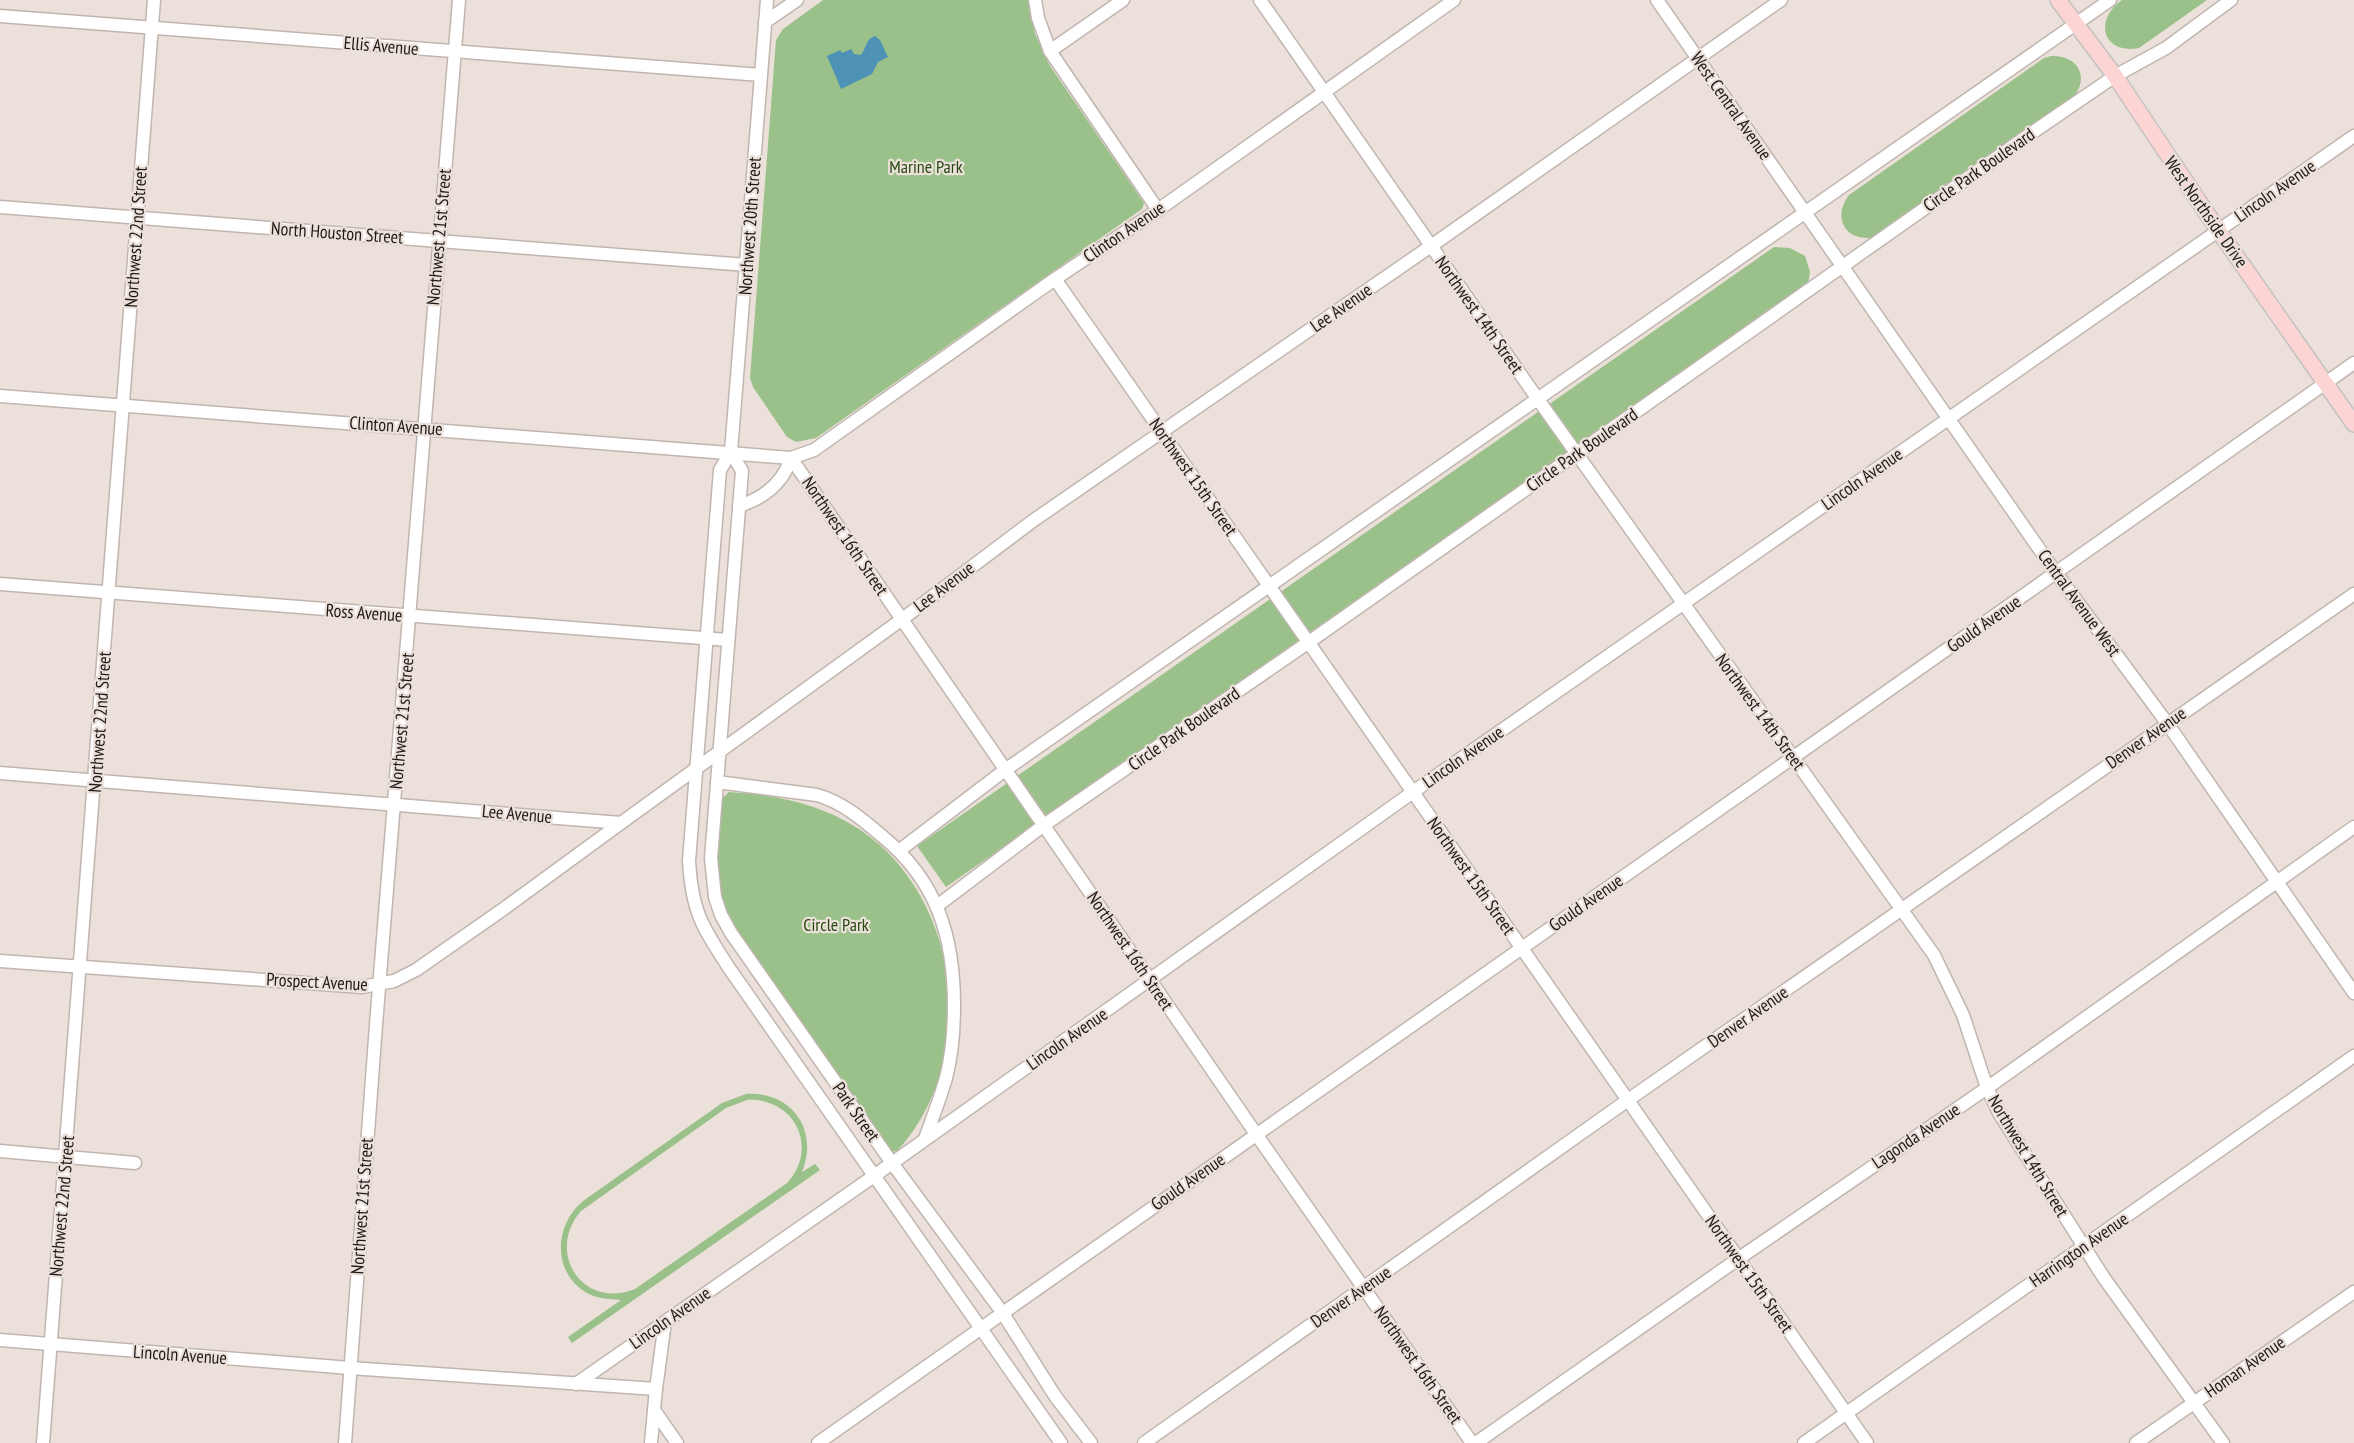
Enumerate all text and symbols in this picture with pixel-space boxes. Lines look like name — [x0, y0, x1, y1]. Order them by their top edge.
street label: Ellis Avenue — [343, 31, 419, 60]
street label: West Central Avenue — [1686, 47, 1777, 164]
street label: Circle Park Boulevard — [1918, 122, 2039, 217]
street label: West Northside Drive — [2159, 151, 2253, 272]
street label: Lincoln Avenue — [2230, 154, 2320, 227]
park label: Marine Park — [889, 155, 963, 178]
street label: Northwest 20th Street — [733, 156, 766, 296]
street label: Northwest 22nd Street — [119, 166, 152, 308]
street label: Northwest 21st Street — [421, 168, 456, 306]
street label: Clinton Avenue — [1078, 196, 1169, 267]
street label: North Houston Street — [270, 216, 404, 249]
street label: Northwest 14th Street — [1430, 251, 1529, 378]
street label: Lee Avenue — [1305, 278, 1376, 337]
street label: Circle Park Boulevard — [1521, 402, 1642, 497]
street label: Clinton Avenue — [349, 411, 444, 440]
street label: Northwest 15th Street — [1144, 413, 1243, 540]
street label: Lincoln Avenue — [1817, 442, 1907, 515]
street label: Northwest 16th Street — [797, 472, 894, 600]
street label: Central Avenue West — [2033, 545, 2126, 661]
street label: Lee Avenue — [909, 556, 979, 617]
street label: Gould Avenue — [1942, 590, 2025, 657]
street label: Ross Avenue — [325, 598, 403, 627]
street label: Northwest 14th Street — [1710, 649, 1810, 775]
street label: Northwest 22nd Street — [83, 651, 116, 793]
street label: Northwest 21st Street — [384, 652, 419, 790]
street label: Circle Park Boulevard — [1123, 681, 1244, 776]
street label: Denver Avenue — [2101, 701, 2190, 774]
street label: Lincoln Avenue — [1418, 720, 1508, 793]
street label: Lee Avenue — [481, 799, 553, 828]
street label: Northwest 15th Street — [1422, 812, 1521, 939]
street label: Gould Avenue — [1544, 869, 1627, 936]
street label: Northwest 16th Street — [1082, 887, 1179, 1015]
park label: Circle Park — [803, 913, 869, 936]
street label: Prospect Avenue — [266, 967, 368, 996]
street label: Denver Avenue — [1703, 980, 1792, 1053]
street label: Lincoln Avenue — [1022, 1002, 1112, 1075]
street label: Park Street — [828, 1078, 885, 1146]
street label: Northwest 14th Street — [1983, 1090, 2074, 1221]
street label: Lagonda Avenue — [1867, 1098, 1964, 1174]
street label: Northwest 22nd Street — [44, 1134, 79, 1277]
street label: Northwest 21st Street — [345, 1137, 378, 1275]
street label: Gould Avenue — [1146, 1148, 1229, 1215]
street label: Harrington Avenue — [2025, 1207, 2133, 1292]
street label: Northwest 15th Street — [1700, 1210, 1799, 1337]
street label: Denver Avenue — [1306, 1260, 1395, 1333]
street label: Lincoln Avenue — [625, 1281, 715, 1354]
street label: Northwest 16th Street — [1369, 1301, 1468, 1428]
street label: Homan Avenue — [2200, 1330, 2289, 1403]
street label: Lincoln Avenue — [132, 1340, 228, 1369]

